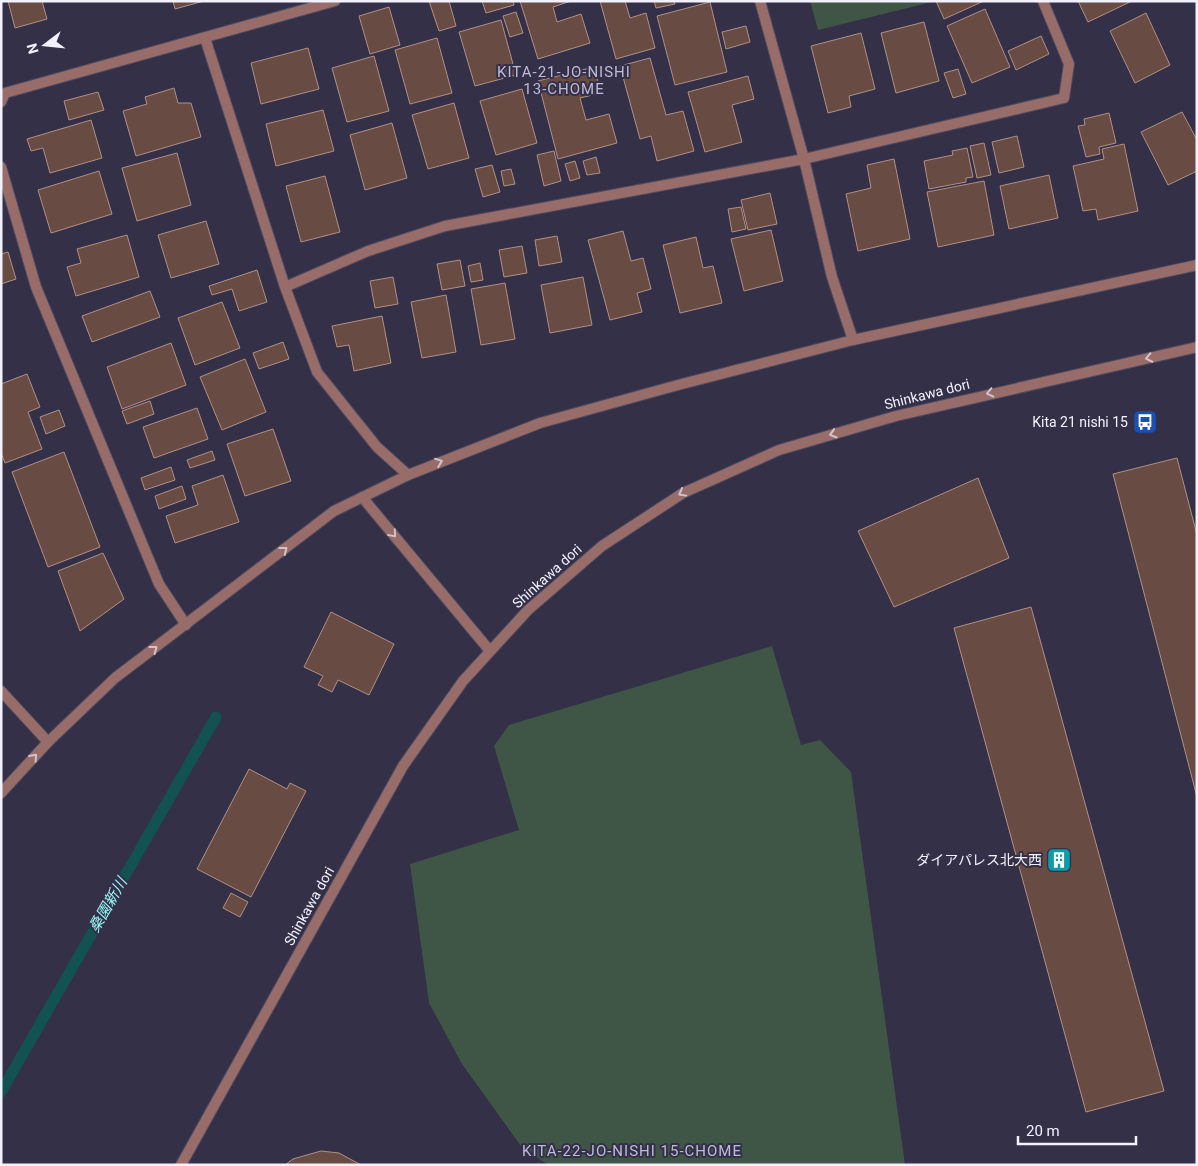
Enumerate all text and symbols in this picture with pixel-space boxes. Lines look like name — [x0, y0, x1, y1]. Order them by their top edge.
north arrow — [20, 20, 70, 70]
text: N — [23, 42, 42, 56]
district label: KITA-21-JO-NISHI 13-CHOME — [497, 63, 631, 98]
one-way arrow — [1145, 352, 1154, 363]
street label: Shinkawa dori — [883, 376, 971, 412]
one-way arrow — [986, 387, 995, 398]
bus stop icon: Kita 21 nishi 15 — [1132, 409, 1158, 435]
place label: Kita 21 nishi 15 — [1032, 414, 1128, 430]
one-way arrow — [830, 429, 838, 439]
one-way arrow — [435, 458, 443, 468]
one-way arrow — [679, 487, 688, 497]
one-way arrow — [387, 529, 396, 538]
street label: Shinkawa dori — [509, 541, 585, 611]
one-way arrow — [278, 547, 287, 556]
one-way arrow — [148, 646, 157, 654]
one-way arrow — [28, 754, 37, 763]
building icon: ダイアパレス北大西 — [1046, 847, 1072, 873]
place label: ダイアパレス北大西 — [916, 852, 1042, 868]
street label: Shinkawa dori — [281, 864, 337, 948]
water label: 桑園新川 — [85, 873, 132, 935]
scale bar — [1018, 1114, 1136, 1146]
text: 20 m — [1026, 1122, 1060, 1140]
district label: KITA-22-JO-NISHI 15-CHOME — [522, 1142, 742, 1160]

